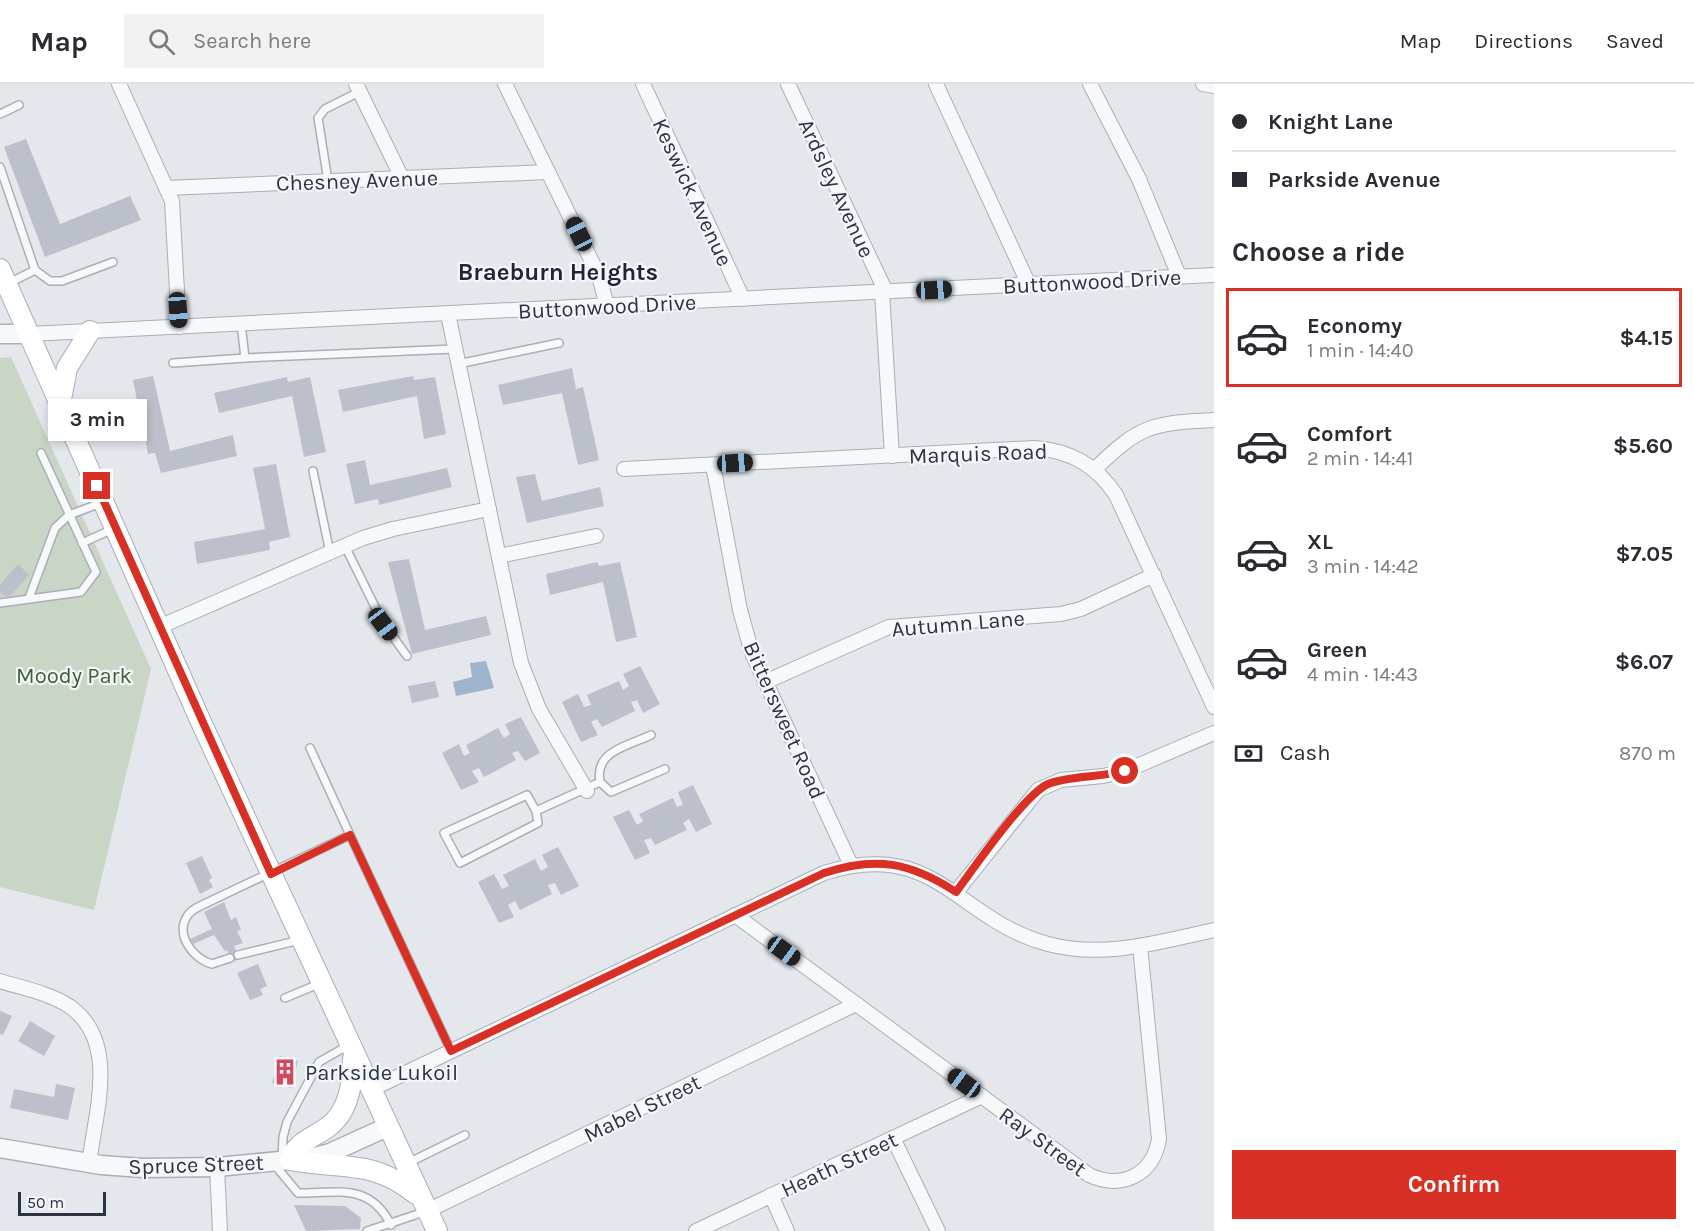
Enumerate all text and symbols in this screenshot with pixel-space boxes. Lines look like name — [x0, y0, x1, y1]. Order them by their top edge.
search box — [124, 14, 544, 68]
text: Map — [30, 25, 88, 58]
icon: search — [145, 25, 178, 58]
text: Search here — [193, 28, 311, 54]
text: Map — [1400, 29, 1441, 53]
text: Directions — [1474, 29, 1573, 53]
text: Saved — [1606, 29, 1664, 53]
text: Knight Lane — [1268, 109, 1393, 135]
street label: Keswick Avenue — [646, 114, 738, 270]
street label: Ardsley Avenue — [793, 115, 880, 262]
street label: Chesney Avenue — [276, 165, 438, 197]
text: Parkside Avenue — [1268, 167, 1440, 193]
car — [563, 214, 595, 254]
text: Choose a ride — [1232, 236, 1405, 268]
district label: Braeburn Heights — [458, 258, 658, 286]
street label: Buttonwood Drive — [1002, 264, 1182, 300]
car — [916, 280, 952, 300]
street label: Buttonwood Drive — [517, 289, 697, 325]
car — [168, 291, 188, 329]
icon: car — [1235, 311, 1289, 365]
text: Economy — [1307, 313, 1402, 339]
text: $4.15 — [1619, 325, 1673, 351]
text: 1 min · 14:40 — [1307, 339, 1414, 362]
callout: 3 min — [48, 399, 146, 441]
text: 3 min — [70, 408, 125, 431]
icon: car — [1235, 419, 1289, 473]
text: Comfort — [1307, 421, 1392, 447]
text: $5.60 — [1613, 433, 1673, 459]
street label: Marquis Road — [908, 439, 1048, 469]
text: 2 min · 14:41 — [1307, 447, 1413, 470]
car — [717, 453, 753, 473]
route end — [83, 472, 110, 499]
icon: car — [1235, 527, 1289, 581]
text: XL — [1307, 529, 1333, 555]
text: $7.05 — [1615, 541, 1673, 567]
text: 3 min · 14:42 — [1307, 555, 1419, 578]
car — [365, 604, 401, 644]
street label: Autumn Lane — [890, 605, 1026, 643]
icon: car — [1235, 635, 1289, 689]
street label: Bittersweet Road — [738, 637, 831, 803]
text: Green — [1307, 637, 1368, 663]
text: $6.07 — [1615, 649, 1673, 675]
park label: Moody Park — [16, 663, 132, 689]
text: 4 min · 14:43 — [1307, 663, 1418, 686]
icon: cash — [1232, 737, 1265, 770]
text: Cash — [1280, 740, 1330, 766]
text: 870 m — [1619, 742, 1676, 765]
route start — [1111, 757, 1138, 784]
car — [764, 933, 804, 969]
building icon: Parkside Lukoil — [270, 1057, 300, 1087]
place label: Parkside Lukoil — [305, 1060, 458, 1086]
car — [944, 1065, 984, 1101]
street label: Mabel Street — [580, 1069, 705, 1148]
street label: Ray Street — [994, 1101, 1091, 1182]
street label: Heath Street — [777, 1127, 902, 1203]
street label: Spruce Street — [128, 1150, 264, 1180]
button: Confirm — [1232, 1150, 1676, 1219]
scale bar — [18, 1189, 106, 1216]
text: 50 m — [27, 1193, 64, 1212]

